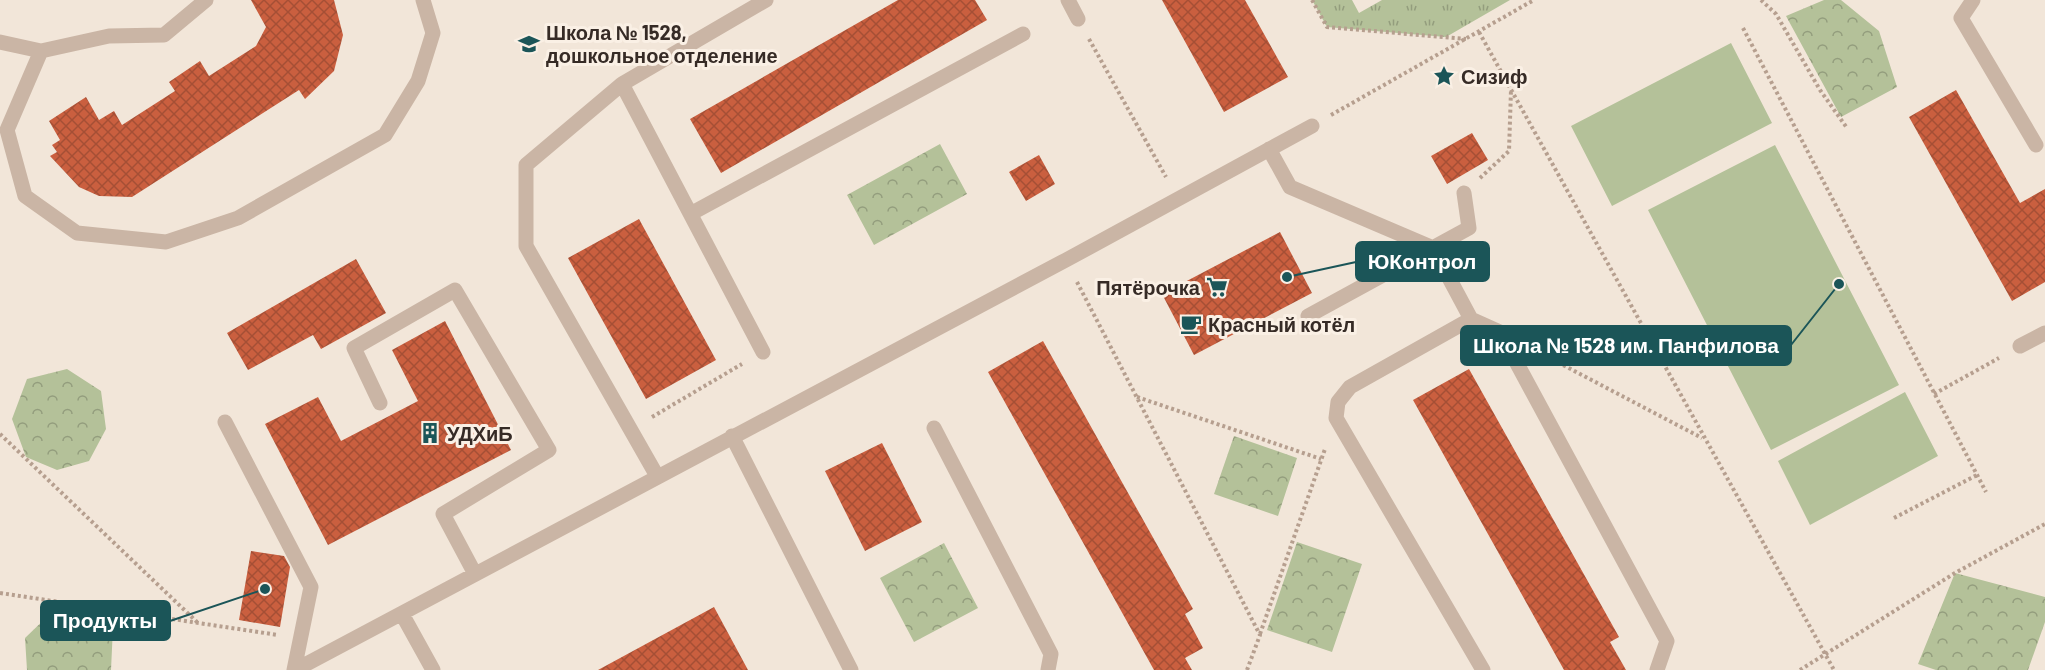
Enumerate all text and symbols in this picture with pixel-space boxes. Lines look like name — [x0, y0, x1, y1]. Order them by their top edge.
place label: Школа № 1528, дошкольное отделение — [546, 20, 778, 67]
school or university icon: Школа № 1528, дошкольное отделение — [517, 32, 541, 56]
place icon: Сизиф — [1432, 64, 1456, 88]
place label: Сизиф — [1461, 64, 1527, 88]
callout: ЮКонтрол — [1356, 242, 1489, 281]
text: ЮКонтрол — [1368, 248, 1476, 273]
place label: Пятёрочка — [1096, 275, 1201, 299]
supermarket icon: Пятёрочка — [1205, 275, 1229, 299]
cafe icon: Красный котёл — [1179, 312, 1203, 336]
place label: Красный котёл — [1208, 312, 1355, 336]
callout: Школа № 1528 им. Панфилова — [1461, 326, 1791, 365]
text: Школа № 1528 им. Панфилова — [1473, 332, 1779, 357]
building icon: УДХиБ — [418, 421, 442, 445]
place label: УДХиБ — [447, 421, 513, 445]
callout: Продукты — [41, 601, 170, 640]
text: Продукты — [53, 607, 157, 632]

